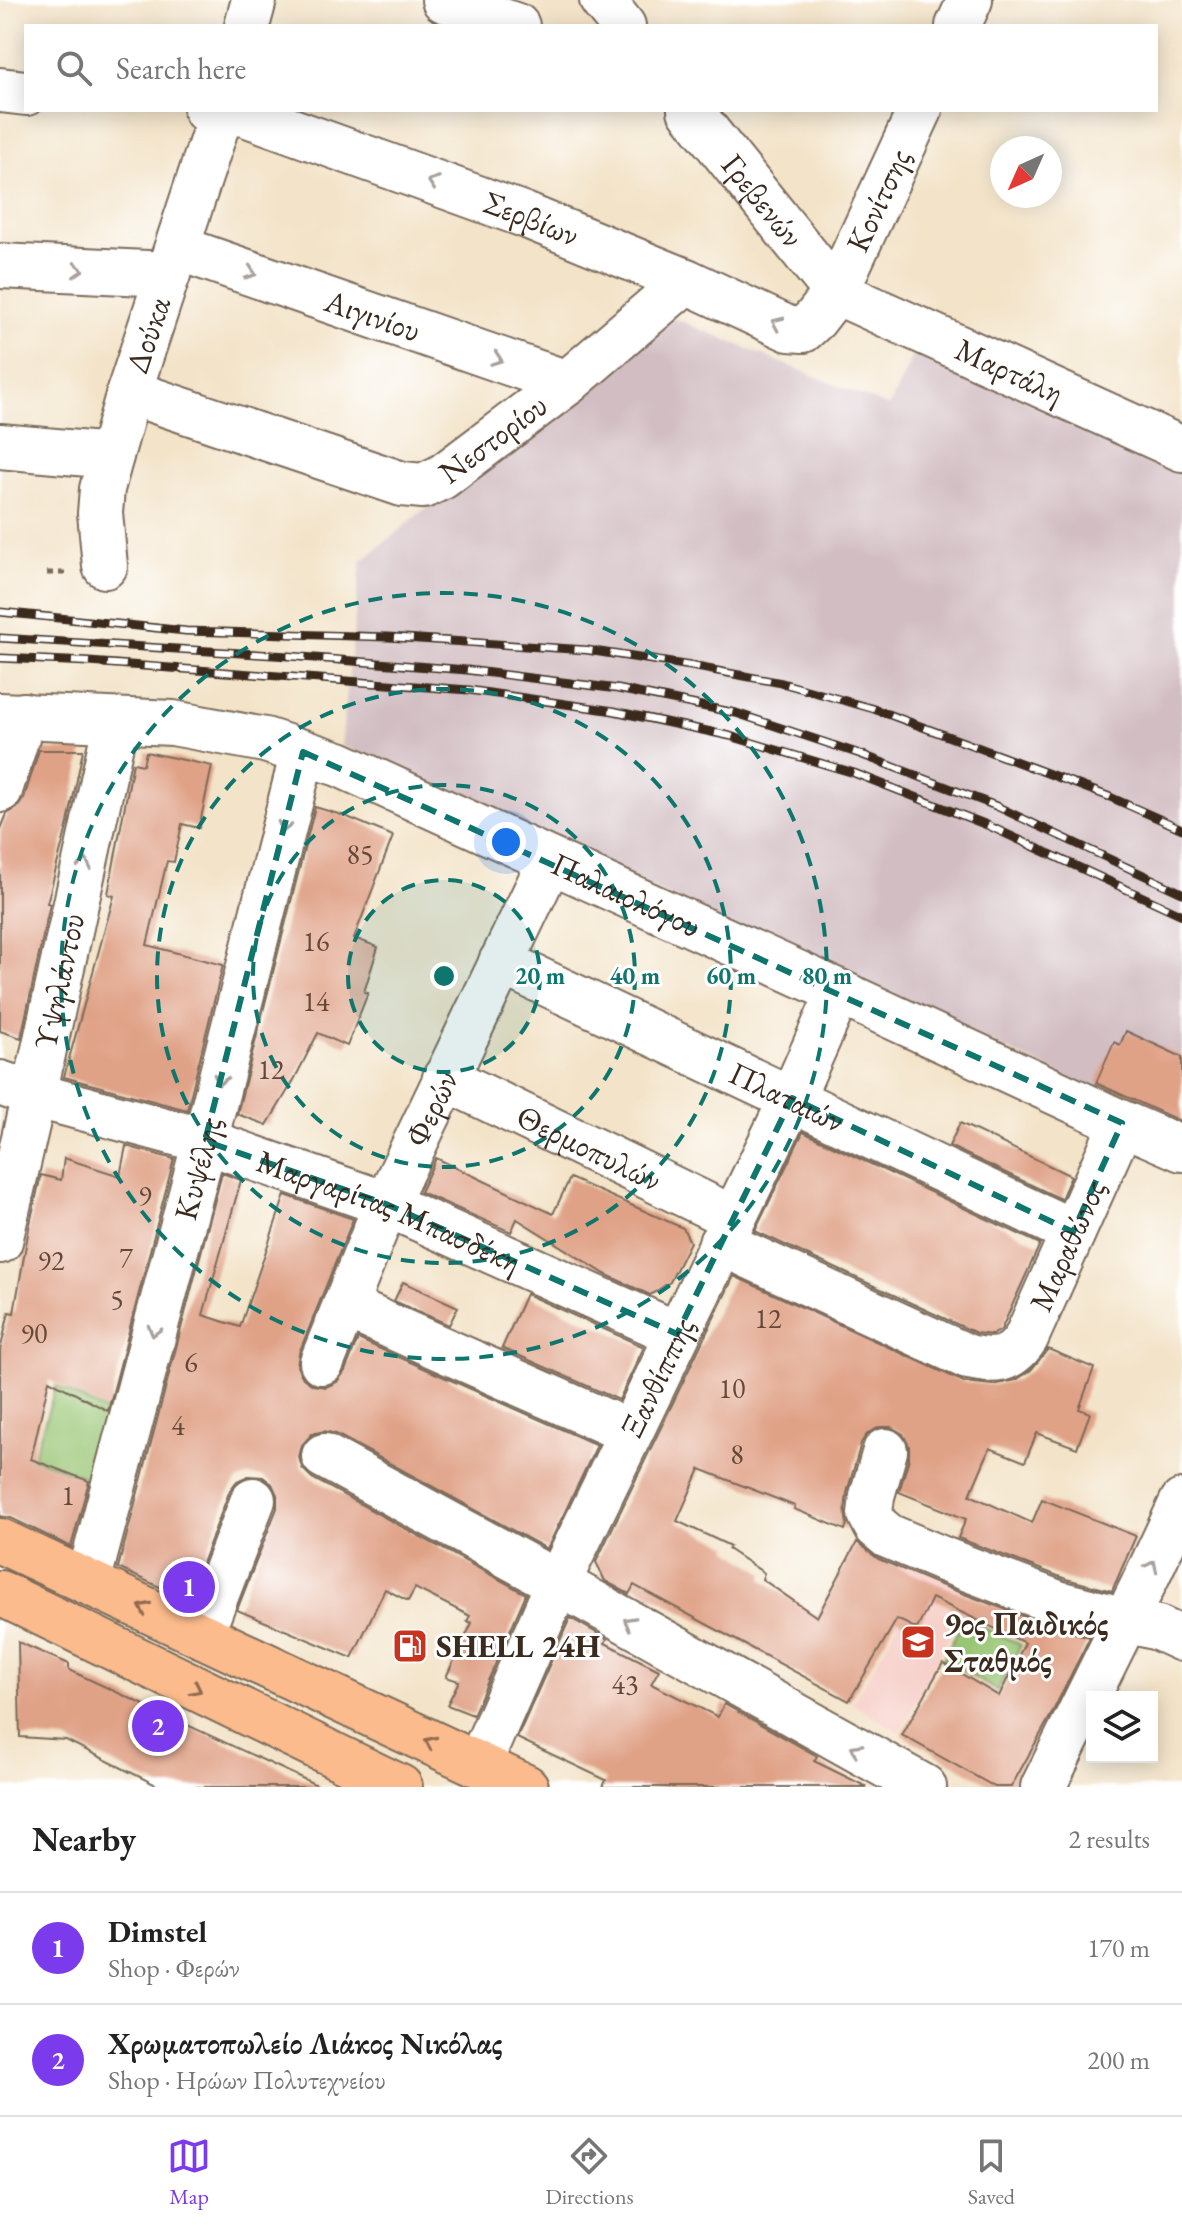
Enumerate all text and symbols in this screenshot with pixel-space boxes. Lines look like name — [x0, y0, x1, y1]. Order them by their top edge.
search box — [24, 24, 1158, 112]
icon: search — [52, 46, 96, 90]
text: Search here — [116, 49, 246, 88]
north arrow — [990, 136, 1062, 208]
street label: Κονίτσης — [836, 142, 920, 259]
street label: Γρεβενών — [712, 145, 813, 256]
one-way arrow — [427, 175, 441, 192]
street label: Σερβίων — [478, 181, 585, 256]
one-way arrow — [72, 261, 85, 278]
one-way arrow — [244, 264, 258, 280]
street label: Αιγινίου — [318, 279, 426, 352]
street label: Δούκα — [116, 291, 180, 379]
one-way arrow — [771, 317, 785, 333]
street label: Μαρτάλη — [949, 328, 1070, 414]
one-way arrow — [489, 349, 503, 365]
street label: Νεστορίου — [430, 384, 556, 493]
one-way arrow — [276, 820, 293, 834]
your location — [486, 822, 526, 862]
house number: 85 — [347, 836, 373, 872]
street label: Παλαιολόγου — [545, 843, 707, 947]
one-way arrow — [76, 858, 93, 871]
street label: Υψηλάντου — [24, 909, 94, 1054]
house number: 16 — [303, 923, 329, 959]
text: 20 m — [515, 960, 565, 991]
text: 40 m — [610, 960, 660, 991]
text: 60 m — [706, 960, 756, 991]
text: 80 m — [802, 960, 852, 991]
centre of rings — [430, 962, 458, 990]
house number: 14 — [303, 983, 330, 1019]
house number: 12 — [258, 1051, 285, 1087]
street label: Πλαταιών — [723, 1052, 851, 1142]
street label: Φερών — [396, 1064, 468, 1154]
one-way arrow — [213, 1072, 230, 1086]
street label: Θερμοπυλών — [510, 1095, 668, 1201]
street label: Κυψέλης — [164, 1112, 231, 1224]
street label: Μαργαρίτας Μπασδέκη — [252, 1140, 527, 1283]
street label: Μαραθώνος — [1020, 1173, 1115, 1318]
house number: 9 — [138, 1177, 152, 1213]
house number: 7 — [119, 1239, 133, 1275]
house number: 92 — [38, 1242, 65, 1278]
house number: 5 — [110, 1281, 124, 1317]
house number: 12 — [755, 1300, 782, 1336]
street label: Ξανθίππης — [610, 1310, 704, 1444]
house number: 90 — [21, 1315, 47, 1351]
one-way arrow — [147, 1324, 164, 1338]
house number: 6 — [184, 1344, 198, 1380]
house number: 10 — [719, 1370, 745, 1406]
house number: 4 — [171, 1407, 185, 1443]
house number: 8 — [730, 1436, 744, 1472]
house number: 1 — [61, 1477, 75, 1513]
pin: 1 — [163, 1557, 215, 1617]
one-way arrow — [1142, 1560, 1158, 1575]
one-way arrow — [138, 1602, 152, 1618]
place label: 9ος Παιδικός Σταθμός — [944, 1603, 1108, 1682]
one-way arrow — [623, 1616, 638, 1632]
school or university icon: 9ος Παιδικός Σταθμός — [899, 1623, 937, 1661]
place label: SHELL 24H — [436, 1625, 600, 1667]
fuel station icon: SHELL 24H — [391, 1627, 429, 1665]
house number: 43 — [612, 1666, 638, 1702]
one-way arrow — [187, 1679, 202, 1695]
map controls — [1086, 1691, 1158, 1763]
button: layers — [1086, 1691, 1158, 1763]
pin: 2 — [132, 1696, 184, 1756]
one-way arrow — [424, 1736, 439, 1752]
one-way arrow — [850, 1743, 865, 1759]
text: Nearby — [32, 1817, 136, 1861]
text: 2 results — [1069, 1822, 1150, 1856]
text: Dimstel — [108, 1912, 207, 1951]
text: 1 — [51, 1931, 65, 1965]
text: 170 m — [1087, 1931, 1150, 1965]
text: Shop · Φερών — [108, 1951, 240, 1985]
text: Χρωματοπωλείο Λιάκος Νικόλας — [108, 2024, 502, 2063]
text: 2 — [51, 2043, 65, 2077]
text: 200 m — [1087, 2043, 1150, 2077]
text: Shop · Ηρώων Πολυτεχνείου — [108, 2063, 386, 2097]
tab: Map — [167, 2134, 211, 2211]
tab: Directions — [545, 2134, 634, 2211]
tab: Saved — [968, 2134, 1015, 2211]

